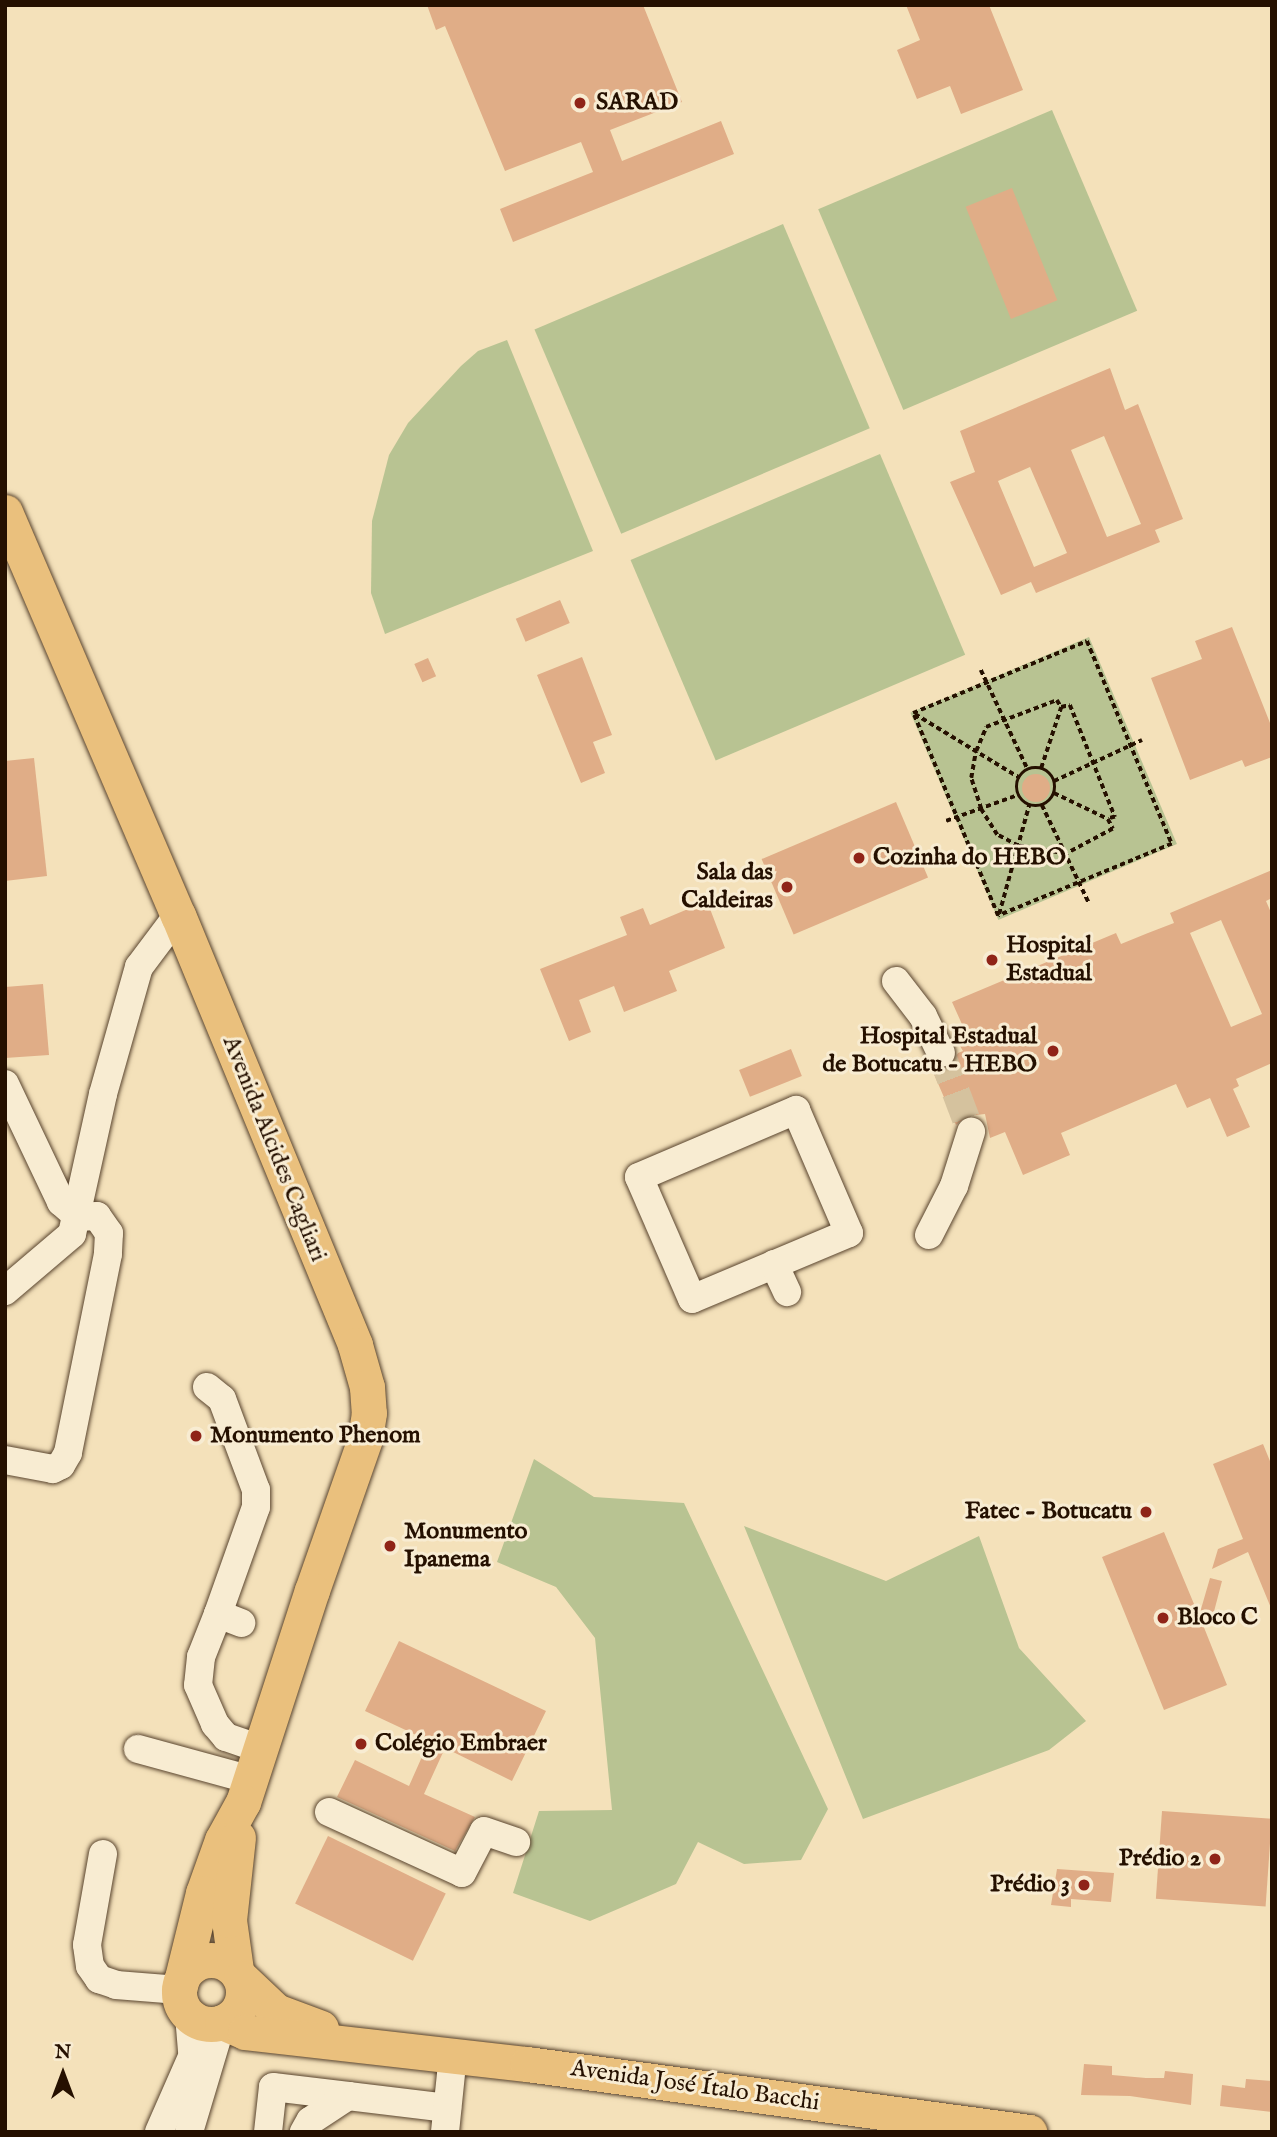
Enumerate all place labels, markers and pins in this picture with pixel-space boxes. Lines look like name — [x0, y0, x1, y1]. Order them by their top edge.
place label: SARAD — [596, 89, 678, 117]
marker: SARAD — [570, 93, 590, 113]
place label: Cozinha do HEBO — [873, 844, 1066, 872]
marker: Cozinha do HEBO — [851, 850, 867, 866]
place label: Sala das Caldeiras — [681, 859, 773, 915]
marker: Sala das Caldeiras — [779, 879, 795, 895]
place label: Hospital Estadual — [1006, 932, 1092, 988]
marker: Hospital Estadual — [984, 952, 1000, 968]
place label: Hospital Estadual de Botucatu - HEBO — [822, 1023, 1037, 1079]
marker: Hospital Estadual de Botucatu - HEBO — [1043, 1041, 1063, 1061]
place label: Monumento Phenom — [210, 1422, 421, 1450]
marker: Monumento Phenom — [188, 1428, 204, 1444]
place label: Fatec - Botucatu — [965, 1498, 1132, 1526]
marker: Fatec - Botucatu — [1138, 1504, 1154, 1520]
place label: Monumento Ipanema — [404, 1518, 528, 1574]
marker: Monumento Ipanema — [382, 1538, 398, 1554]
place label: Bloco C — [1177, 1604, 1258, 1632]
marker: Bloco C — [1155, 1610, 1171, 1626]
place label: Colégio Embraer — [375, 1730, 547, 1758]
marker: Colégio Embraer — [353, 1736, 369, 1752]
place label: Prédio 2 — [1119, 1845, 1201, 1873]
marker: Prédio 2 — [1207, 1851, 1223, 1867]
place label: Prédio 3 — [990, 1871, 1070, 1899]
marker: Prédio 3 — [1076, 1877, 1092, 1893]

